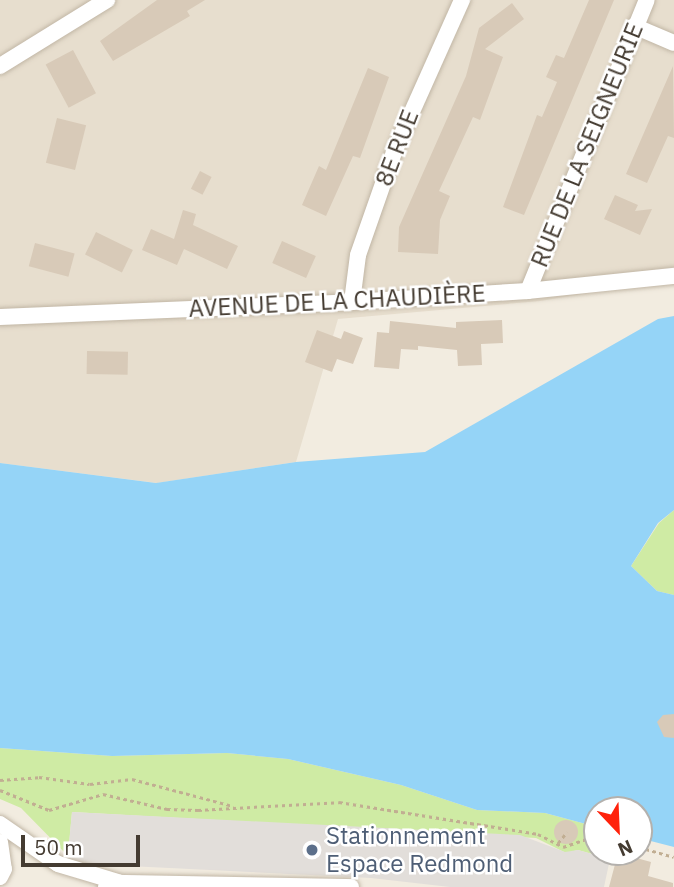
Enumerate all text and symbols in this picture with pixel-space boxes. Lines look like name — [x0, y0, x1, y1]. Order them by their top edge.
street label: RUE DE LA SEIGNEURIE — [525, 19, 649, 271]
street label: 8E RUE — [369, 106, 425, 190]
street label: AVENUE DE LA CHAUDIÈRE — [188, 279, 486, 323]
north arrow — [583, 796, 653, 866]
scale bar — [24, 820, 144, 864]
place label: Stationnement Espace Redmond — [326, 822, 513, 878]
text: 50 m — [34, 833, 83, 861]
text: N — [614, 835, 636, 862]
marker: Stationnement Espace Redmond — [304, 842, 320, 858]

